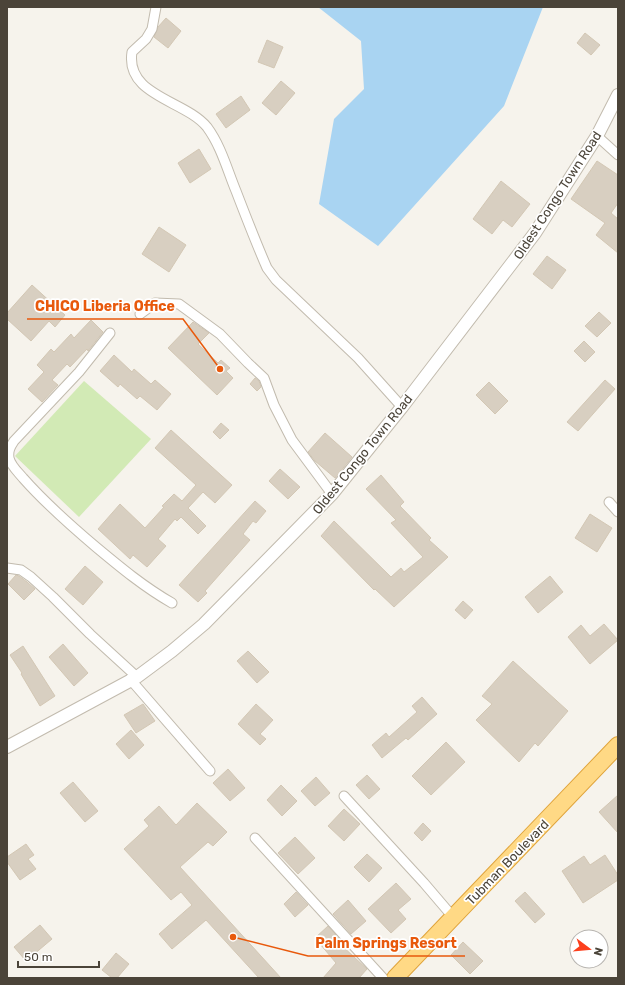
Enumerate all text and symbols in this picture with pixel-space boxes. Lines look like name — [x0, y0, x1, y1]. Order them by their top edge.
street label: Oldest Congo Town Road — [510, 128, 605, 263]
callout: CHICO Liberia Office — [27, 293, 183, 319]
text: CHICO Liberia Office — [35, 298, 175, 315]
street label: Oldest Congo Town Road — [309, 391, 416, 518]
street label: Tubman Boulevard — [463, 817, 552, 908]
north arrow — [569, 929, 609, 969]
callout: Palm Springs Resort — [308, 930, 465, 956]
text: Palm Springs Resort — [315, 935, 457, 952]
scale bar — [18, 943, 99, 969]
text: N — [591, 946, 605, 957]
text: 50 m — [24, 950, 52, 964]

